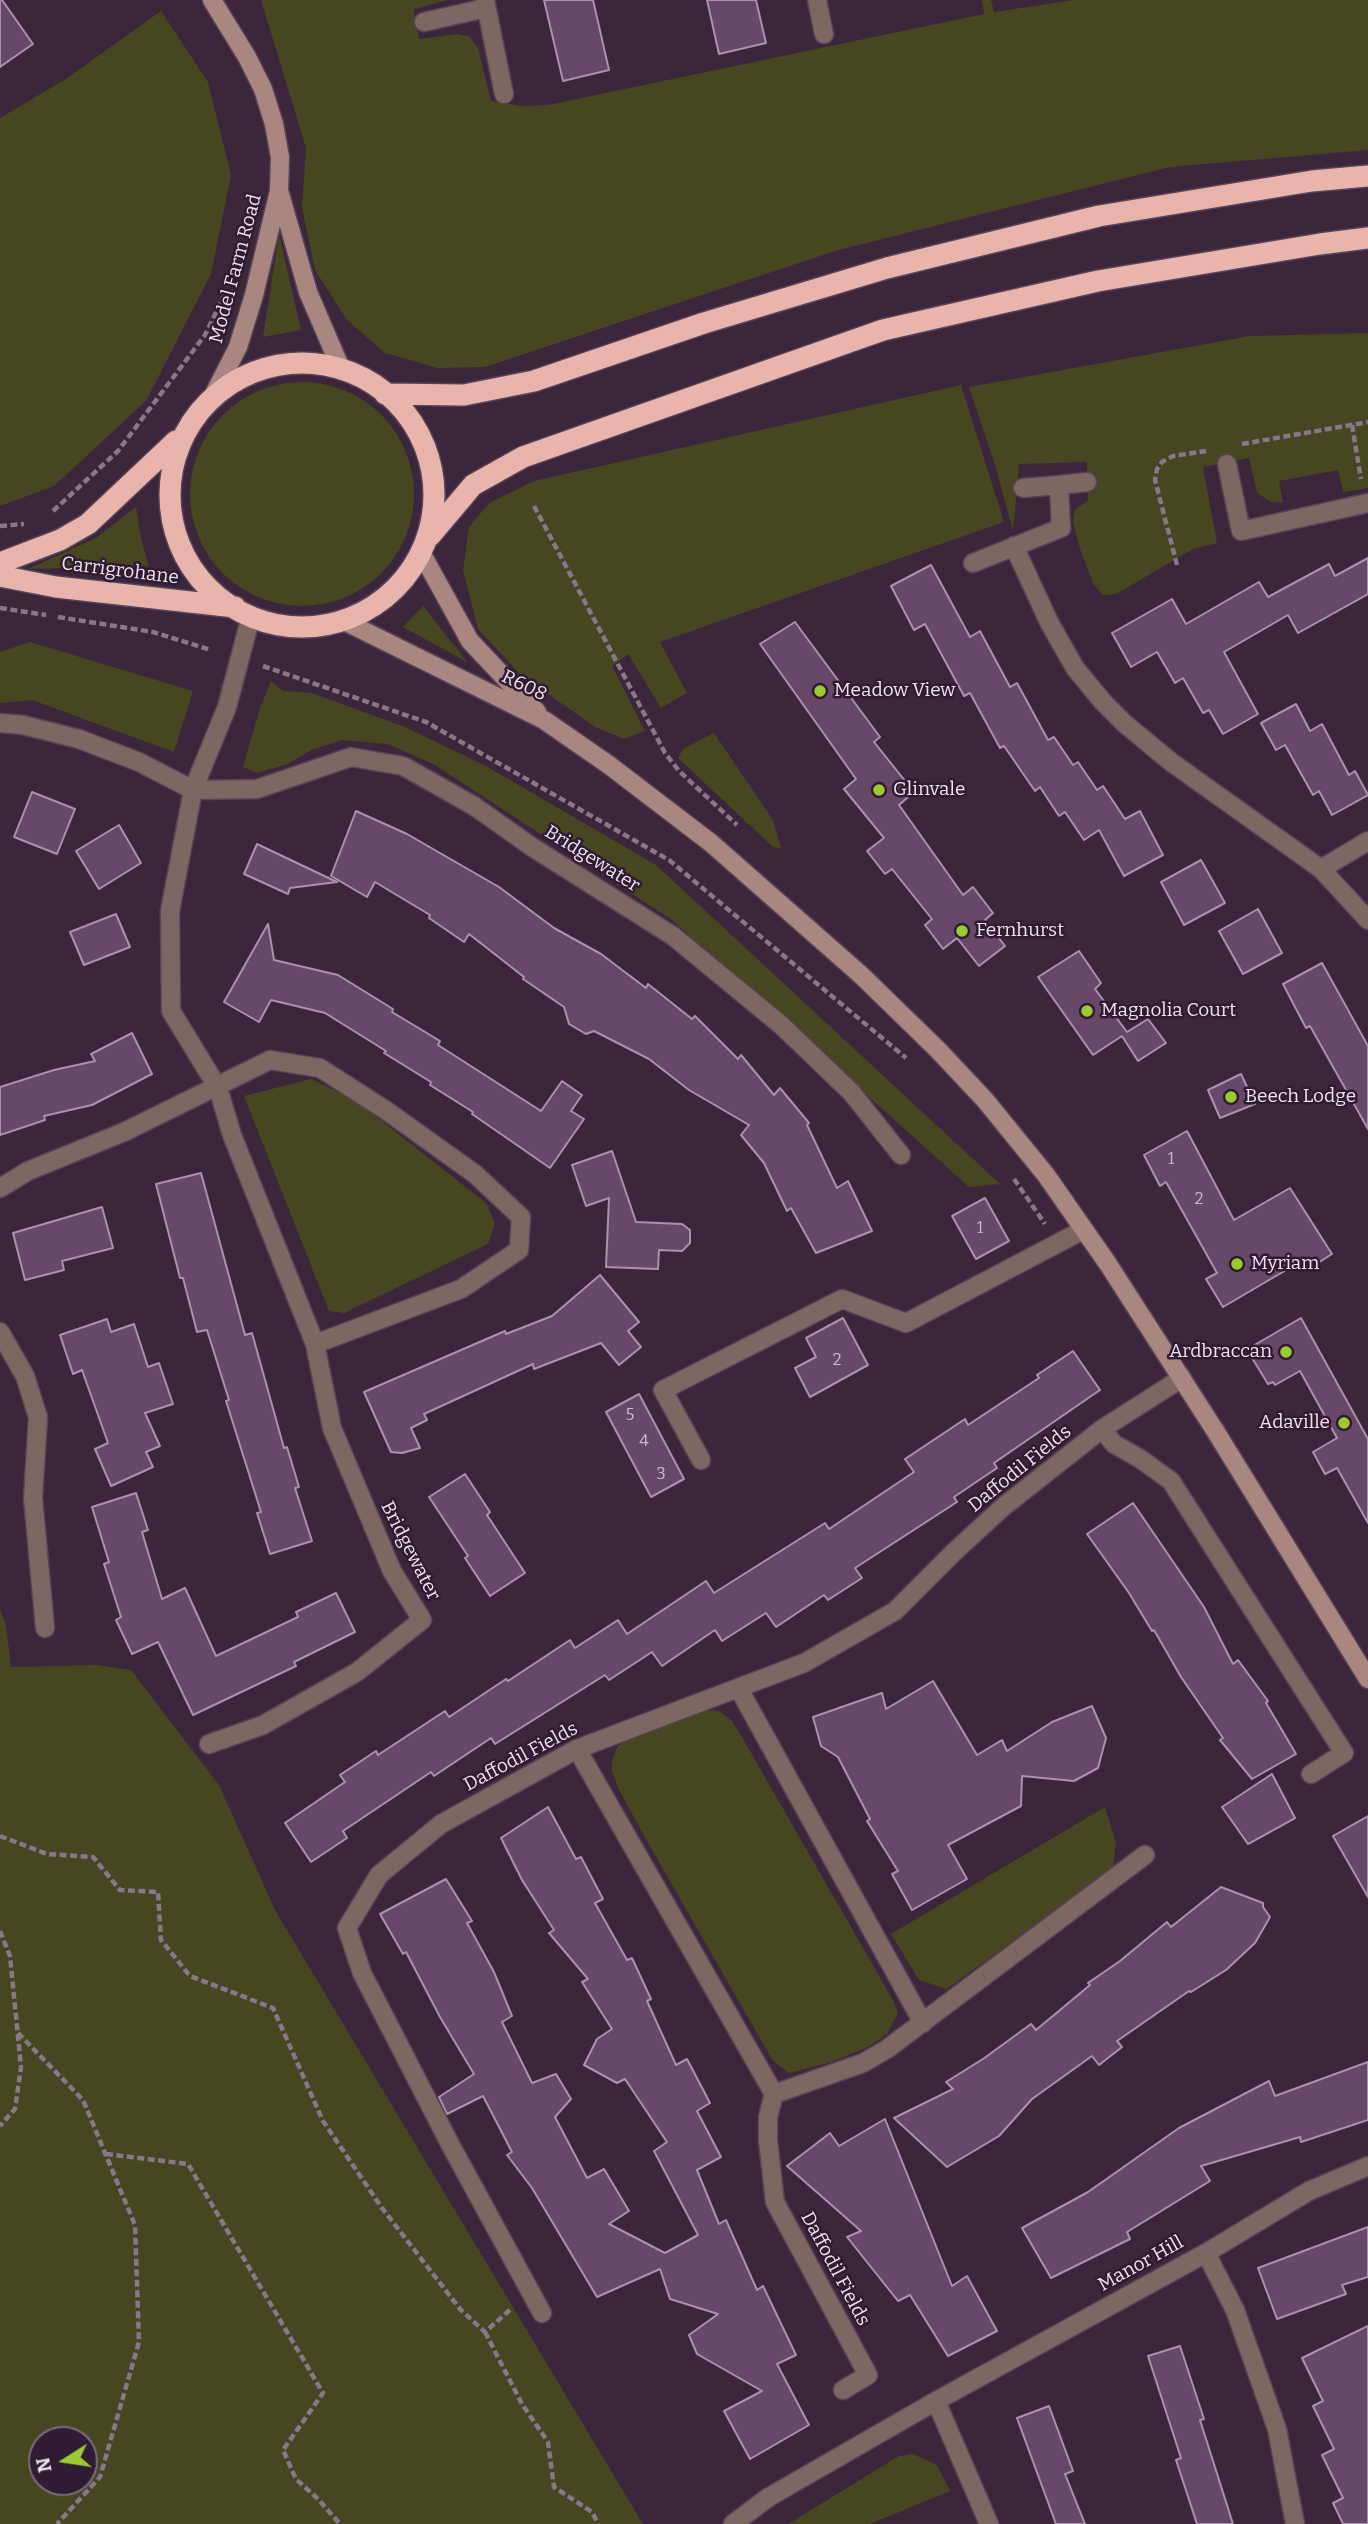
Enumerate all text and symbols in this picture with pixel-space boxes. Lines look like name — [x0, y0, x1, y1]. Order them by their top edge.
street label: Model Farm Road — [205, 192, 267, 346]
street label: Carrigrohane — [60, 552, 180, 590]
street label: R608 — [498, 665, 550, 707]
place label: Meadow View — [834, 680, 955, 702]
marker: Meadow View — [812, 683, 828, 699]
place label: Glinvale — [893, 779, 965, 801]
marker: Glinvale — [871, 782, 887, 798]
street label: Bridgewater — [540, 821, 644, 897]
place label: Fernhurst — [976, 920, 1064, 942]
marker: Fernhurst — [954, 923, 970, 939]
place label: Magnolia Court — [1101, 1000, 1236, 1022]
marker: Magnolia Court — [1079, 1003, 1095, 1019]
place label: Beech Lodge — [1245, 1086, 1356, 1108]
marker: Beech Lodge — [1223, 1089, 1239, 1105]
house number: 1 — [1168, 1150, 1174, 1170]
house number: 2 — [1195, 1190, 1203, 1210]
house number: 1 — [977, 1219, 983, 1239]
place label: Myriam — [1251, 1253, 1319, 1275]
marker: Myriam — [1229, 1256, 1245, 1272]
place label: Ardbraccan — [1169, 1341, 1272, 1363]
marker: Ardbraccan — [1278, 1344, 1294, 1360]
house number: 2 — [833, 1351, 841, 1371]
house number: 5 — [626, 1406, 634, 1426]
place label: Adaville — [1259, 1412, 1330, 1434]
marker: Adaville — [1336, 1415, 1352, 1431]
street label: Daffodil Fields — [964, 1421, 1076, 1517]
house number: 4 — [639, 1432, 649, 1452]
house number: 3 — [656, 1465, 666, 1485]
street label: Bridgewater — [375, 1498, 445, 1604]
street label: Daffodil Fields — [460, 1717, 582, 1797]
street label: Daffodil Fields — [795, 2208, 875, 2330]
street label: Manor Hill — [1094, 2231, 1188, 2297]
north arrow — [28, 2426, 98, 2496]
text: N — [31, 2455, 57, 2475]

